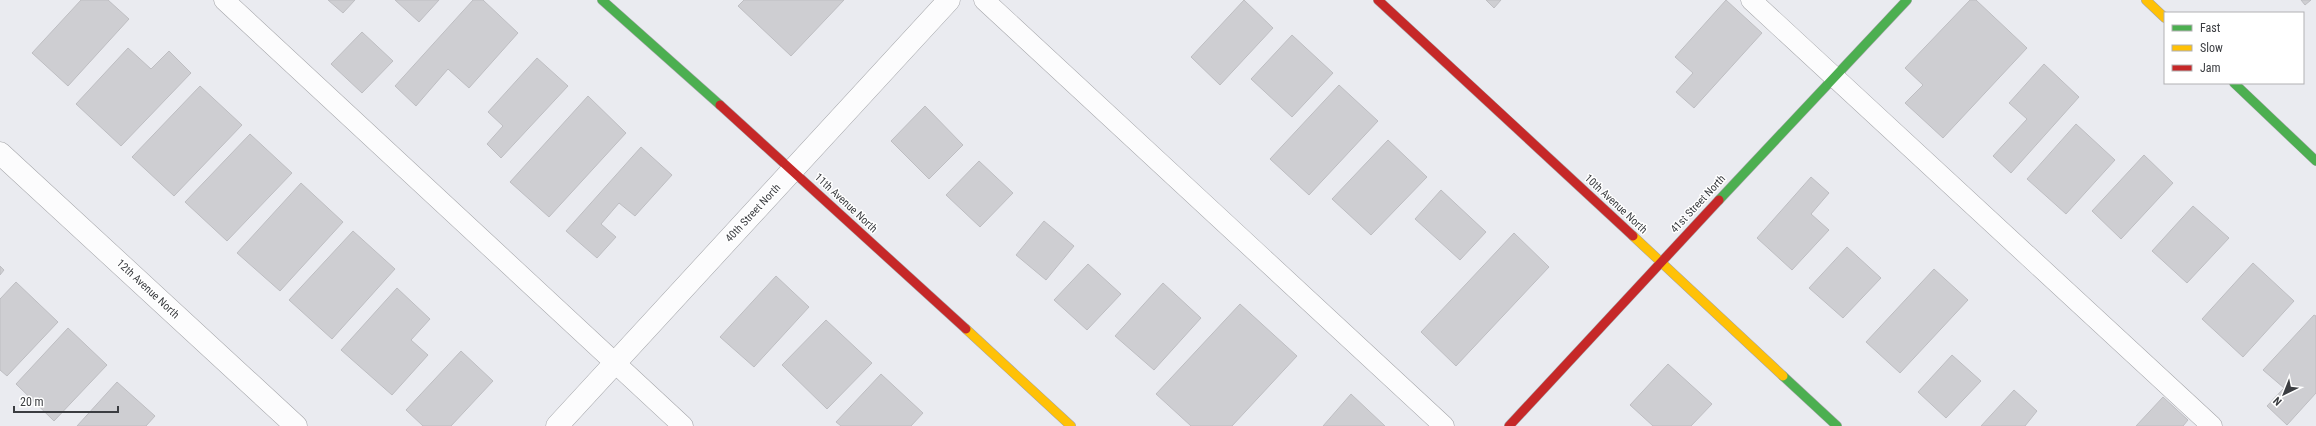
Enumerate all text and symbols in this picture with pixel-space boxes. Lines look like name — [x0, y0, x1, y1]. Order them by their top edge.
legend — [2164, 12, 2304, 84]
text: Fast — [2200, 21, 2221, 35]
text: Slow — [2200, 41, 2223, 55]
text: Jam — [2200, 61, 2221, 75]
street label: 11th Avenue North — [812, 171, 880, 235]
street label: 10th Avenue North — [1582, 172, 1650, 236]
street label: 41st Street North — [1668, 172, 1728, 236]
street label: 40th Street North — [723, 181, 783, 245]
street label: 12th Avenue North — [114, 257, 182, 321]
north arrow — [2264, 374, 2304, 414]
scale bar — [14, 388, 118, 414]
text: N — [2270, 394, 2284, 408]
text: 20 m — [20, 395, 44, 409]

